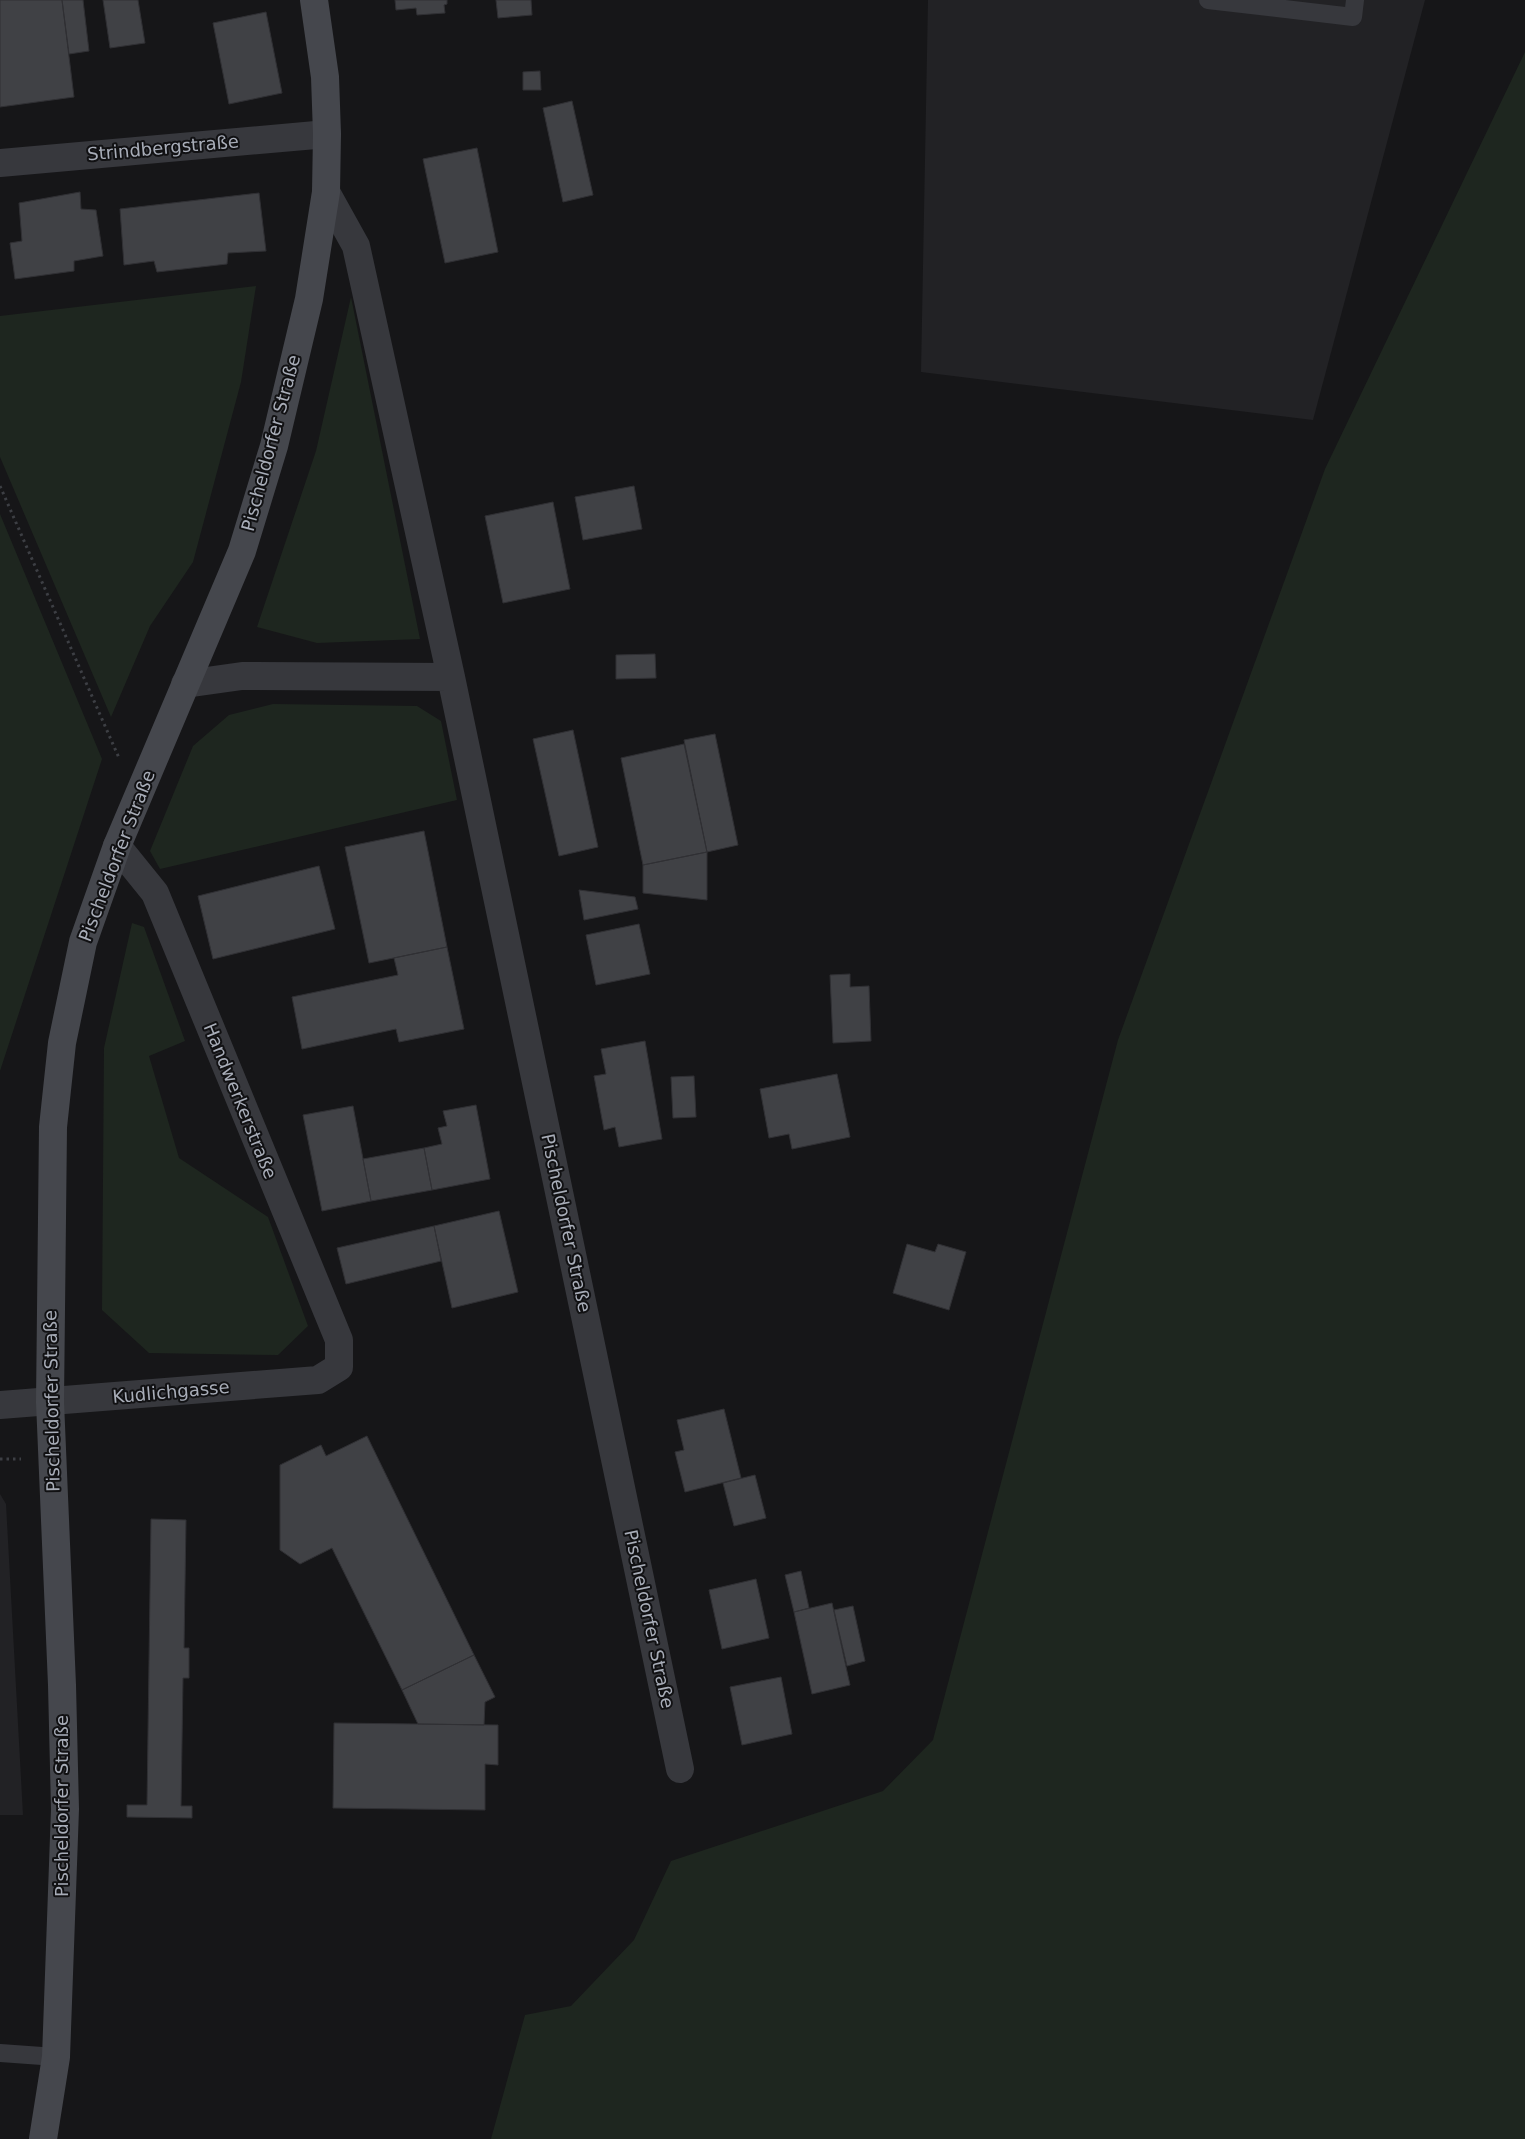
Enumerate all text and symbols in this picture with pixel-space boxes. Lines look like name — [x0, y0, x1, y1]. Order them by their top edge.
street label: Strindbergstraße — [86, 130, 240, 165]
street label: Pischeldorfer Straße — [237, 352, 304, 533]
street label: Pischeldorfer Straße — [74, 767, 159, 945]
street label: Handwerkerstraße — [200, 1020, 281, 1182]
street label: Pischeldorfer Straße — [537, 1132, 596, 1314]
street label: Pischeldorfer Straße — [39, 1310, 64, 1492]
street label: Kudlichgasse — [112, 1376, 230, 1407]
street label: Pischeldorfer Straße — [620, 1528, 679, 1710]
street label: Pischeldorfer Straße — [51, 1715, 72, 1897]

